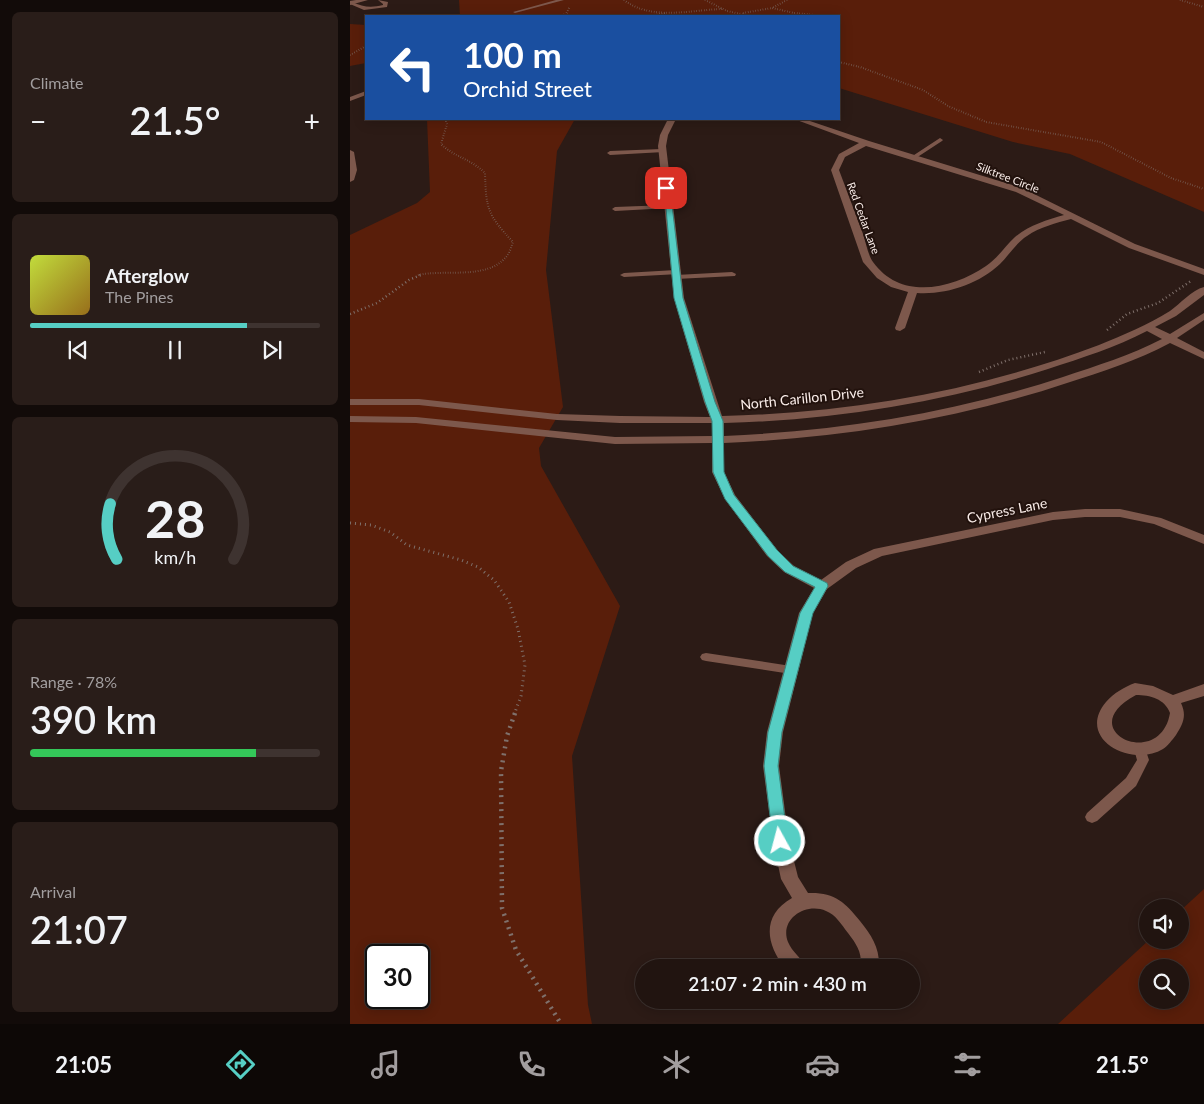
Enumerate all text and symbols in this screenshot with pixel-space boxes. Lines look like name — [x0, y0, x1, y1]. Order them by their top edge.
text: 100 m — [463, 33, 562, 75]
icon: left — [380, 35, 445, 100]
text: Climate — [30, 73, 83, 92]
text: Orchid Street — [463, 75, 592, 102]
text: 21.5° — [130, 97, 220, 143]
text: − — [30, 104, 46, 138]
text: + — [304, 104, 320, 138]
street label: Silktree Circle — [975, 159, 1041, 195]
pin — [645, 167, 687, 209]
icon: arrive — [652, 174, 680, 202]
street label: Red Cedar Lane — [845, 180, 883, 256]
text: Afterglow — [105, 264, 189, 287]
text: The Pines — [105, 287, 174, 306]
icon: previous — [64, 336, 92, 364]
icon: pause — [161, 336, 189, 364]
icon: next — [258, 336, 286, 364]
street label: North Carillon Drive — [739, 383, 865, 413]
text: 28 — [145, 487, 205, 549]
street label: Cypress Lane — [965, 494, 1049, 526]
text: km/h — [154, 546, 196, 568]
text: Range · 78% — [30, 672, 117, 691]
text: 390 km — [30, 696, 157, 742]
position arrow — [753, 814, 805, 866]
text: Arrival — [30, 882, 76, 901]
map controls — [1139, 899, 1189, 1009]
button: sound — [1139, 899, 1189, 949]
text: 21:07 — [30, 906, 128, 952]
speed limit sign: 30 — [365, 944, 430, 1009]
button: search — [1139, 959, 1189, 1009]
text: 21:07 · 2 min · 430 m — [688, 972, 867, 995]
icon: directions — [223, 1047, 258, 1082]
icon: music — [368, 1047, 403, 1082]
icon: phone — [514, 1047, 549, 1082]
icon: climate — [659, 1047, 694, 1082]
icon: car — [805, 1047, 840, 1082]
icon: filters — [950, 1047, 985, 1082]
text: 21:05 — [55, 1051, 112, 1078]
text: 21.5° — [1096, 1051, 1149, 1078]

